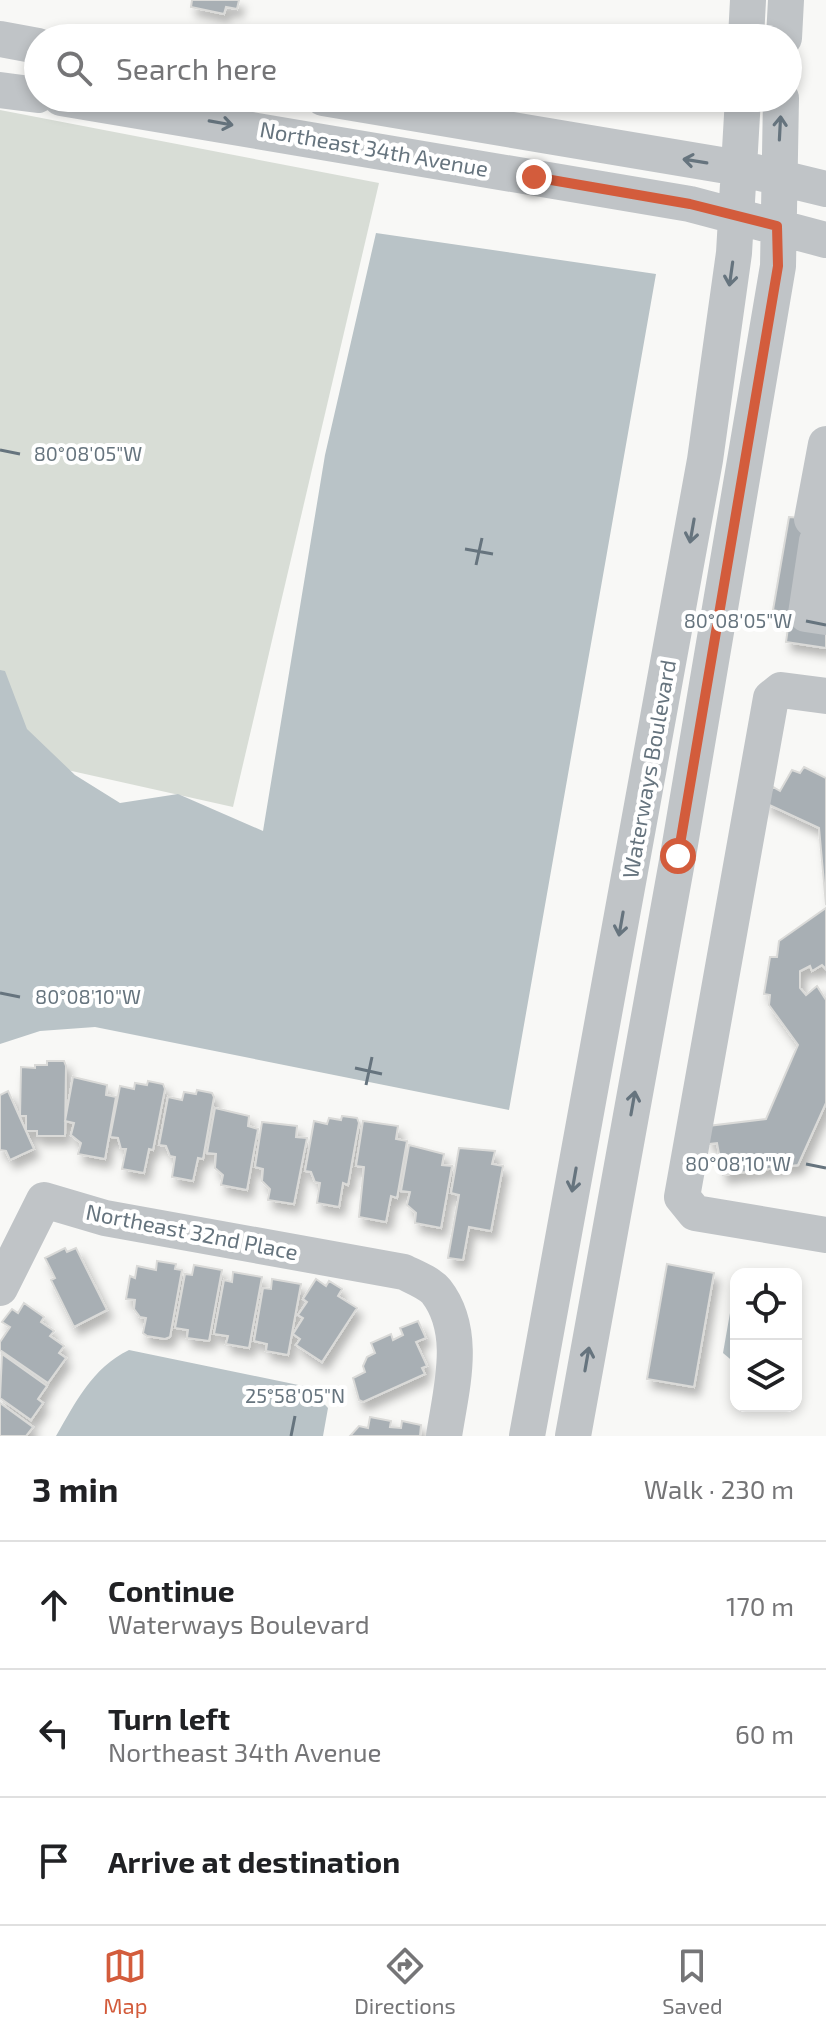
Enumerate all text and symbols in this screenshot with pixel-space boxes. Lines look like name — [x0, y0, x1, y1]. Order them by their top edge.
search box — [24, 24, 802, 112]
icon: search — [52, 46, 96, 90]
text: Search here — [116, 50, 277, 86]
street label: Northeast 34th Avenue — [258, 115, 490, 181]
one-way arrow — [772, 115, 787, 142]
one-way arrow — [207, 116, 233, 131]
one-way arrow — [683, 152, 708, 167]
route end — [516, 159, 552, 195]
one-way arrow — [723, 261, 738, 286]
text: 80°08'05"W — [34, 441, 142, 465]
one-way arrow — [684, 518, 699, 543]
text: 80°08'05"W — [684, 608, 792, 632]
street label: Waterways Boulevard — [616, 658, 680, 880]
route start — [660, 838, 696, 874]
one-way arrow — [612, 911, 627, 937]
text: 80°08'10"W — [35, 984, 141, 1008]
one-way arrow — [627, 1091, 642, 1117]
text: 80°08'10"W — [685, 1151, 791, 1175]
one-way arrow — [565, 1167, 580, 1193]
street label: Northeast 32nd Place — [84, 1198, 300, 1264]
map controls — [730, 1268, 802, 1412]
button: locate — [730, 1268, 802, 1340]
button: layers — [730, 1340, 802, 1412]
one-way arrow — [581, 1347, 596, 1372]
text: 25°58'05"N — [245, 1383, 345, 1407]
text: 3 min — [32, 1468, 118, 1509]
text: Walk · 230 m — [644, 1473, 794, 1504]
text: Continue — [108, 1572, 235, 1608]
icon: ahead — [32, 1583, 76, 1627]
text: 170 m — [726, 1590, 794, 1621]
text: Waterways Boulevard — [108, 1608, 370, 1639]
text: Turn left — [108, 1700, 230, 1736]
icon: left — [32, 1711, 76, 1755]
text: 60 m — [735, 1718, 794, 1749]
text: Northeast 34th Avenue — [108, 1736, 381, 1767]
icon: arrive — [32, 1839, 76, 1883]
text: Arrive at destination — [108, 1843, 400, 1879]
tab: Map — [103, 1944, 147, 2018]
tab: Directions — [354, 1944, 456, 2018]
tab: Saved — [662, 1944, 723, 2018]

